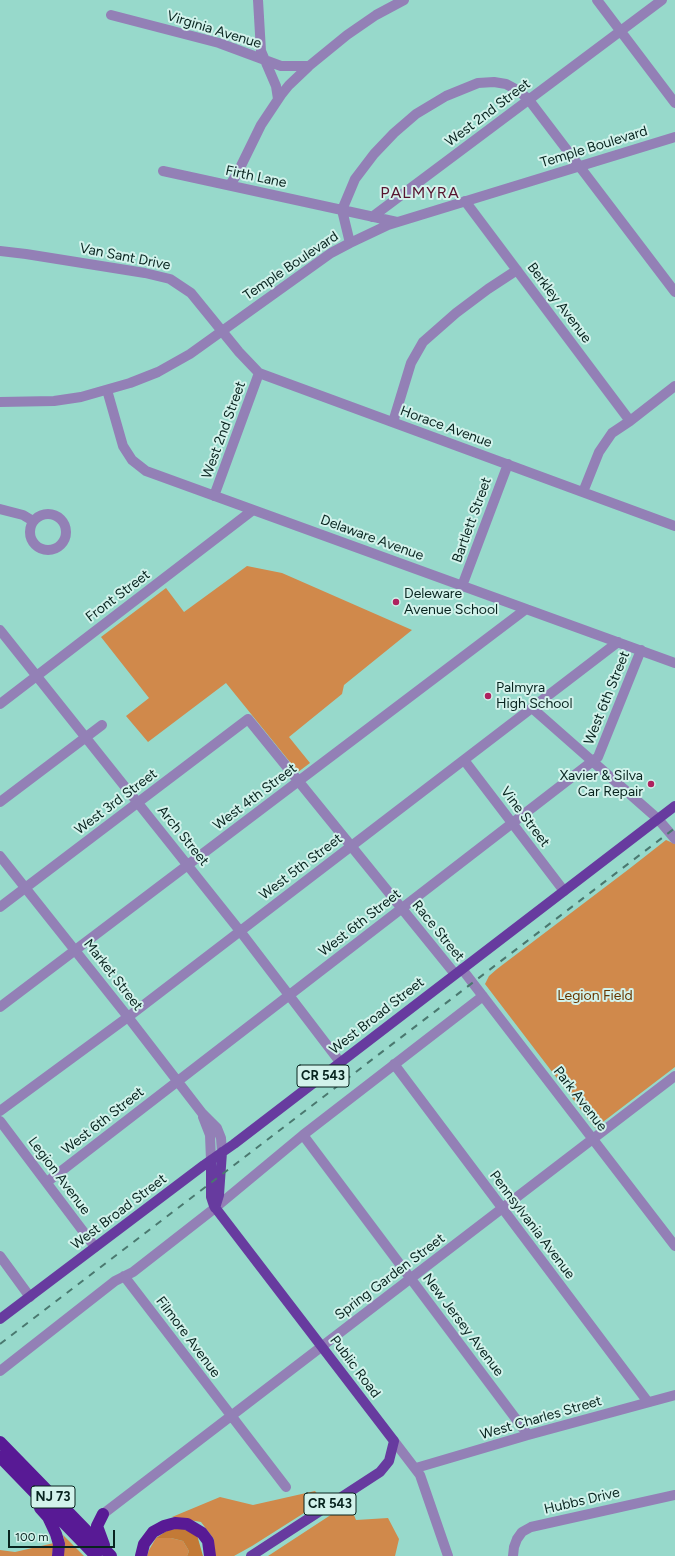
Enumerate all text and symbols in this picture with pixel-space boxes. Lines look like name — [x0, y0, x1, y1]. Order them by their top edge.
street label: Virginia Avenue — [165, 8, 263, 52]
street label: West 2nd Street — [442, 76, 534, 150]
street label: Temple Boulevard — [538, 123, 650, 171]
street label: Firth Lane — [224, 162, 288, 192]
district label: PALMYRA — [380, 183, 460, 203]
street label: Temple Boulevard — [240, 228, 342, 304]
street label: Van Sant Drive — [78, 240, 172, 274]
street label: Berkley Avenue — [523, 259, 595, 347]
street label: West 2nd Street — [199, 379, 249, 481]
street label: Horace Avenue — [398, 403, 494, 451]
street label: Bartlett Street — [449, 475, 495, 565]
street label: Delaware Avenue — [318, 512, 426, 564]
street label: Front Street — [83, 566, 153, 626]
place label: Deleware Avenue School — [404, 586, 498, 618]
marker: Deleware Avenue School — [391, 597, 401, 607]
street label: West 6th Street — [581, 649, 633, 747]
place label: Palmyra High School — [496, 680, 573, 712]
marker: Palmyra High School — [483, 691, 493, 701]
street label: West 4th Street — [210, 760, 300, 834]
street label: West 3rd Street — [71, 766, 161, 838]
place label: Xavier & Silva Car Repair — [560, 768, 643, 800]
marker: Xavier & Silva Car Repair — [646, 779, 656, 789]
street label: Vine Street — [497, 784, 553, 850]
street label: Arch Street — [154, 803, 212, 869]
street label: West 5th Street — [256, 830, 346, 904]
street label: West 6th Street — [316, 886, 404, 960]
street label: Race Street — [408, 897, 468, 965]
street label: Market Street — [80, 936, 146, 1014]
street label: West Broad Street — [326, 974, 428, 1058]
park label: Legion Field — [557, 988, 633, 1004]
street label: Park Avenue — [550, 1063, 610, 1135]
road number: CR 543 — [297, 1065, 349, 1087]
street label: West 6th Street — [59, 1084, 147, 1158]
street label: Legion Avenue — [24, 1134, 94, 1218]
street label: Pennsylvania Avenue — [486, 1167, 578, 1283]
street label: West Broad Street — [68, 1171, 170, 1253]
street label: Spring Garden Street — [332, 1230, 448, 1324]
street label: New Jersey Avenue — [419, 1270, 507, 1380]
street label: Filmore Avenue — [152, 1293, 224, 1381]
street label: Public Road — [326, 1333, 384, 1401]
street label: West Charles Street — [478, 1393, 604, 1443]
street label: Hubbs Drive — [543, 1484, 621, 1518]
road number: NJ 73 — [31, 1486, 75, 1508]
road number: CR 543 — [304, 1493, 356, 1515]
scale bar — [10, 1522, 117, 1548]
text: 100 m — [15, 1530, 49, 1544]

